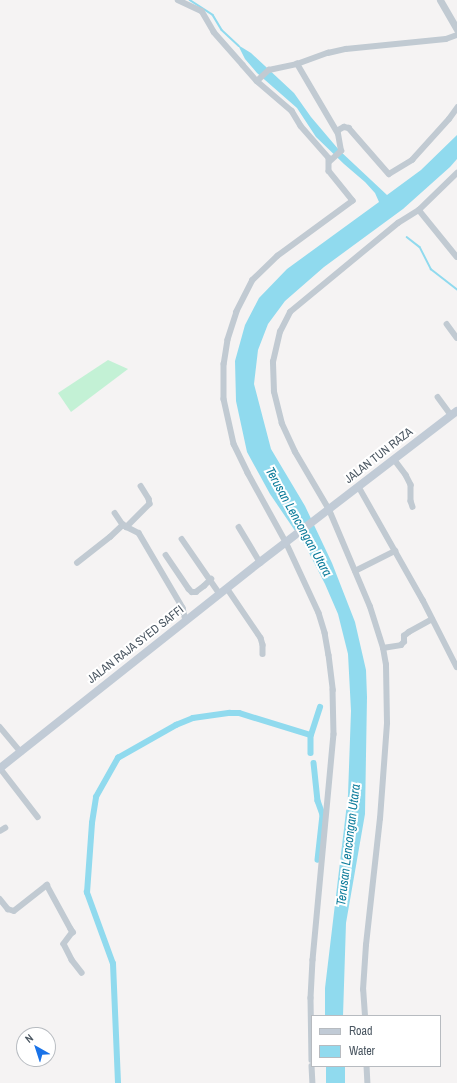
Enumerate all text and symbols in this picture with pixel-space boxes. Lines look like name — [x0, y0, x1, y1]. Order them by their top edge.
street label: JALAN TUN RAZA — [342, 425, 416, 487]
water label: Terusan Lencongan Utara — [262, 465, 334, 579]
street label: JALAN RAJA SYED SAFFI — [85, 603, 187, 687]
water label: Terusan Lencongan Utara — [334, 783, 364, 907]
legend — [311, 1015, 441, 1067]
text: Road — [349, 1023, 373, 1039]
north arrow — [16, 1027, 56, 1067]
text: N — [22, 1031, 36, 1046]
text: Water — [349, 1043, 375, 1059]

